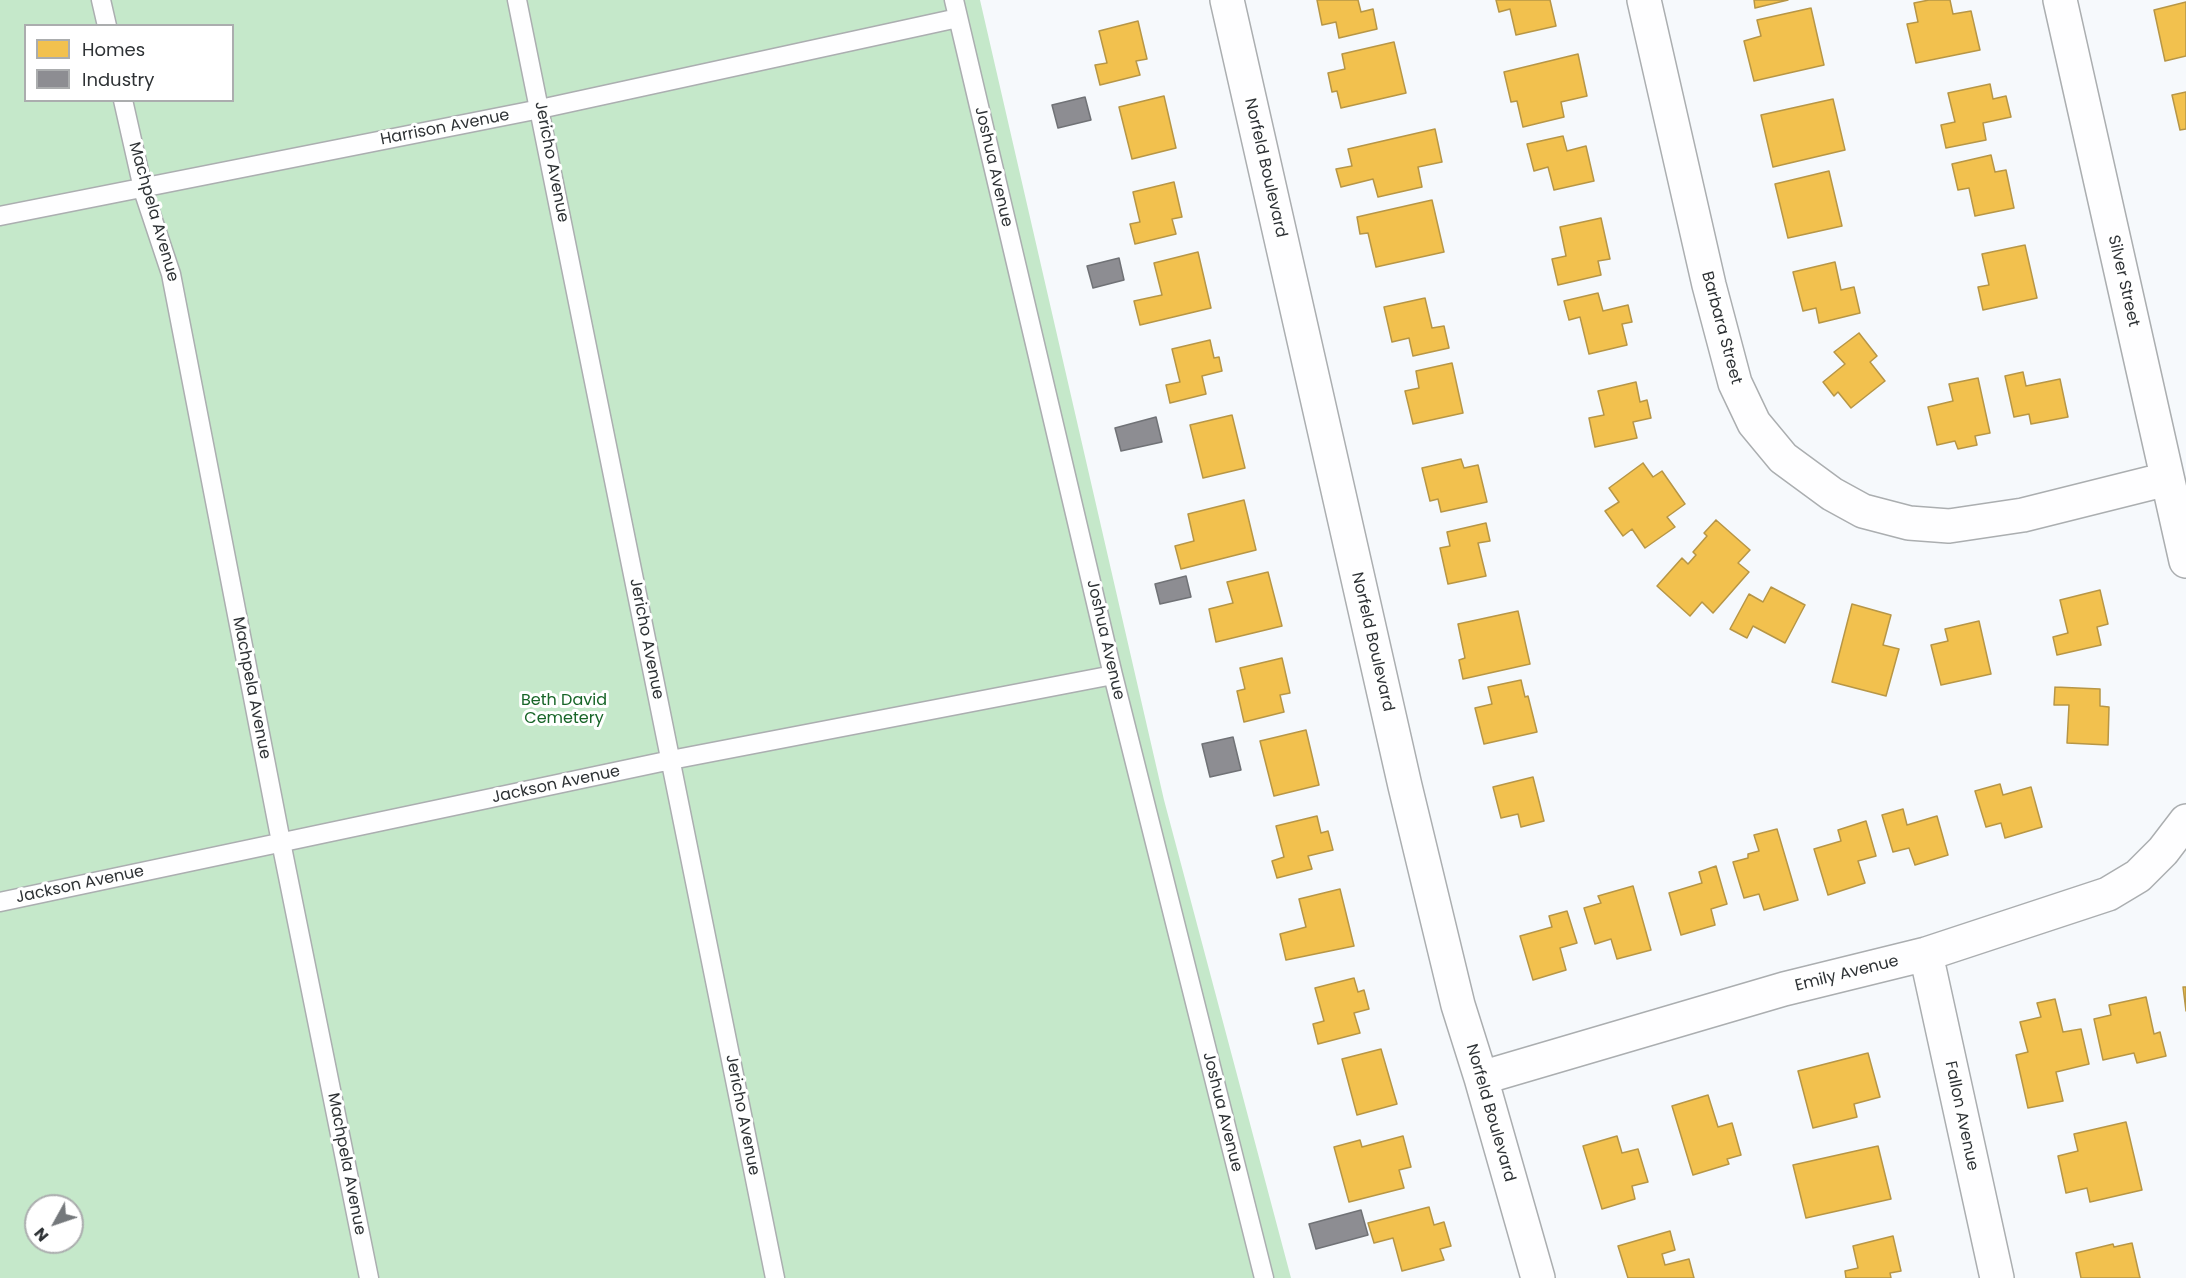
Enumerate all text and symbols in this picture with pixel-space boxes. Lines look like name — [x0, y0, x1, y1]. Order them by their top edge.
legend — [24, 24, 234, 102]
text: Homes — [82, 37, 145, 62]
text: Industry — [82, 67, 154, 92]
street label: Norfeld Boulevard — [1240, 96, 1290, 240]
street label: Jericho Avenue — [530, 100, 572, 224]
street label: Joshua Avenue — [970, 105, 1016, 229]
street label: Harrison Avenue — [379, 106, 511, 150]
street label: Machpela Avenue — [124, 140, 182, 284]
street label: Silver Street — [2103, 233, 2143, 329]
street label: Barbara Street — [1697, 269, 1745, 387]
street label: Norfeld Boulevard — [1347, 570, 1397, 714]
street label: Jericho Avenue — [625, 577, 667, 701]
street label: Joshua Avenue — [1082, 578, 1128, 702]
street label: Machpela Avenue — [228, 615, 274, 761]
park label: Beth David Cemetery — [521, 691, 607, 729]
street label: Jackson Avenue — [490, 762, 622, 808]
street label: Jackson Avenue — [14, 862, 146, 908]
street label: Emily Avenue — [1793, 952, 1901, 996]
street label: Norfeld Boulevard — [1461, 1042, 1519, 1184]
street label: Joshua Avenue — [1198, 1050, 1246, 1174]
street label: Jericho Avenue — [721, 1053, 763, 1177]
street label: Fallon Avenue — [1940, 1059, 1982, 1173]
street label: Machpela Avenue — [323, 1091, 369, 1237]
north arrow — [24, 1194, 84, 1254]
text: N — [29, 1223, 54, 1247]

